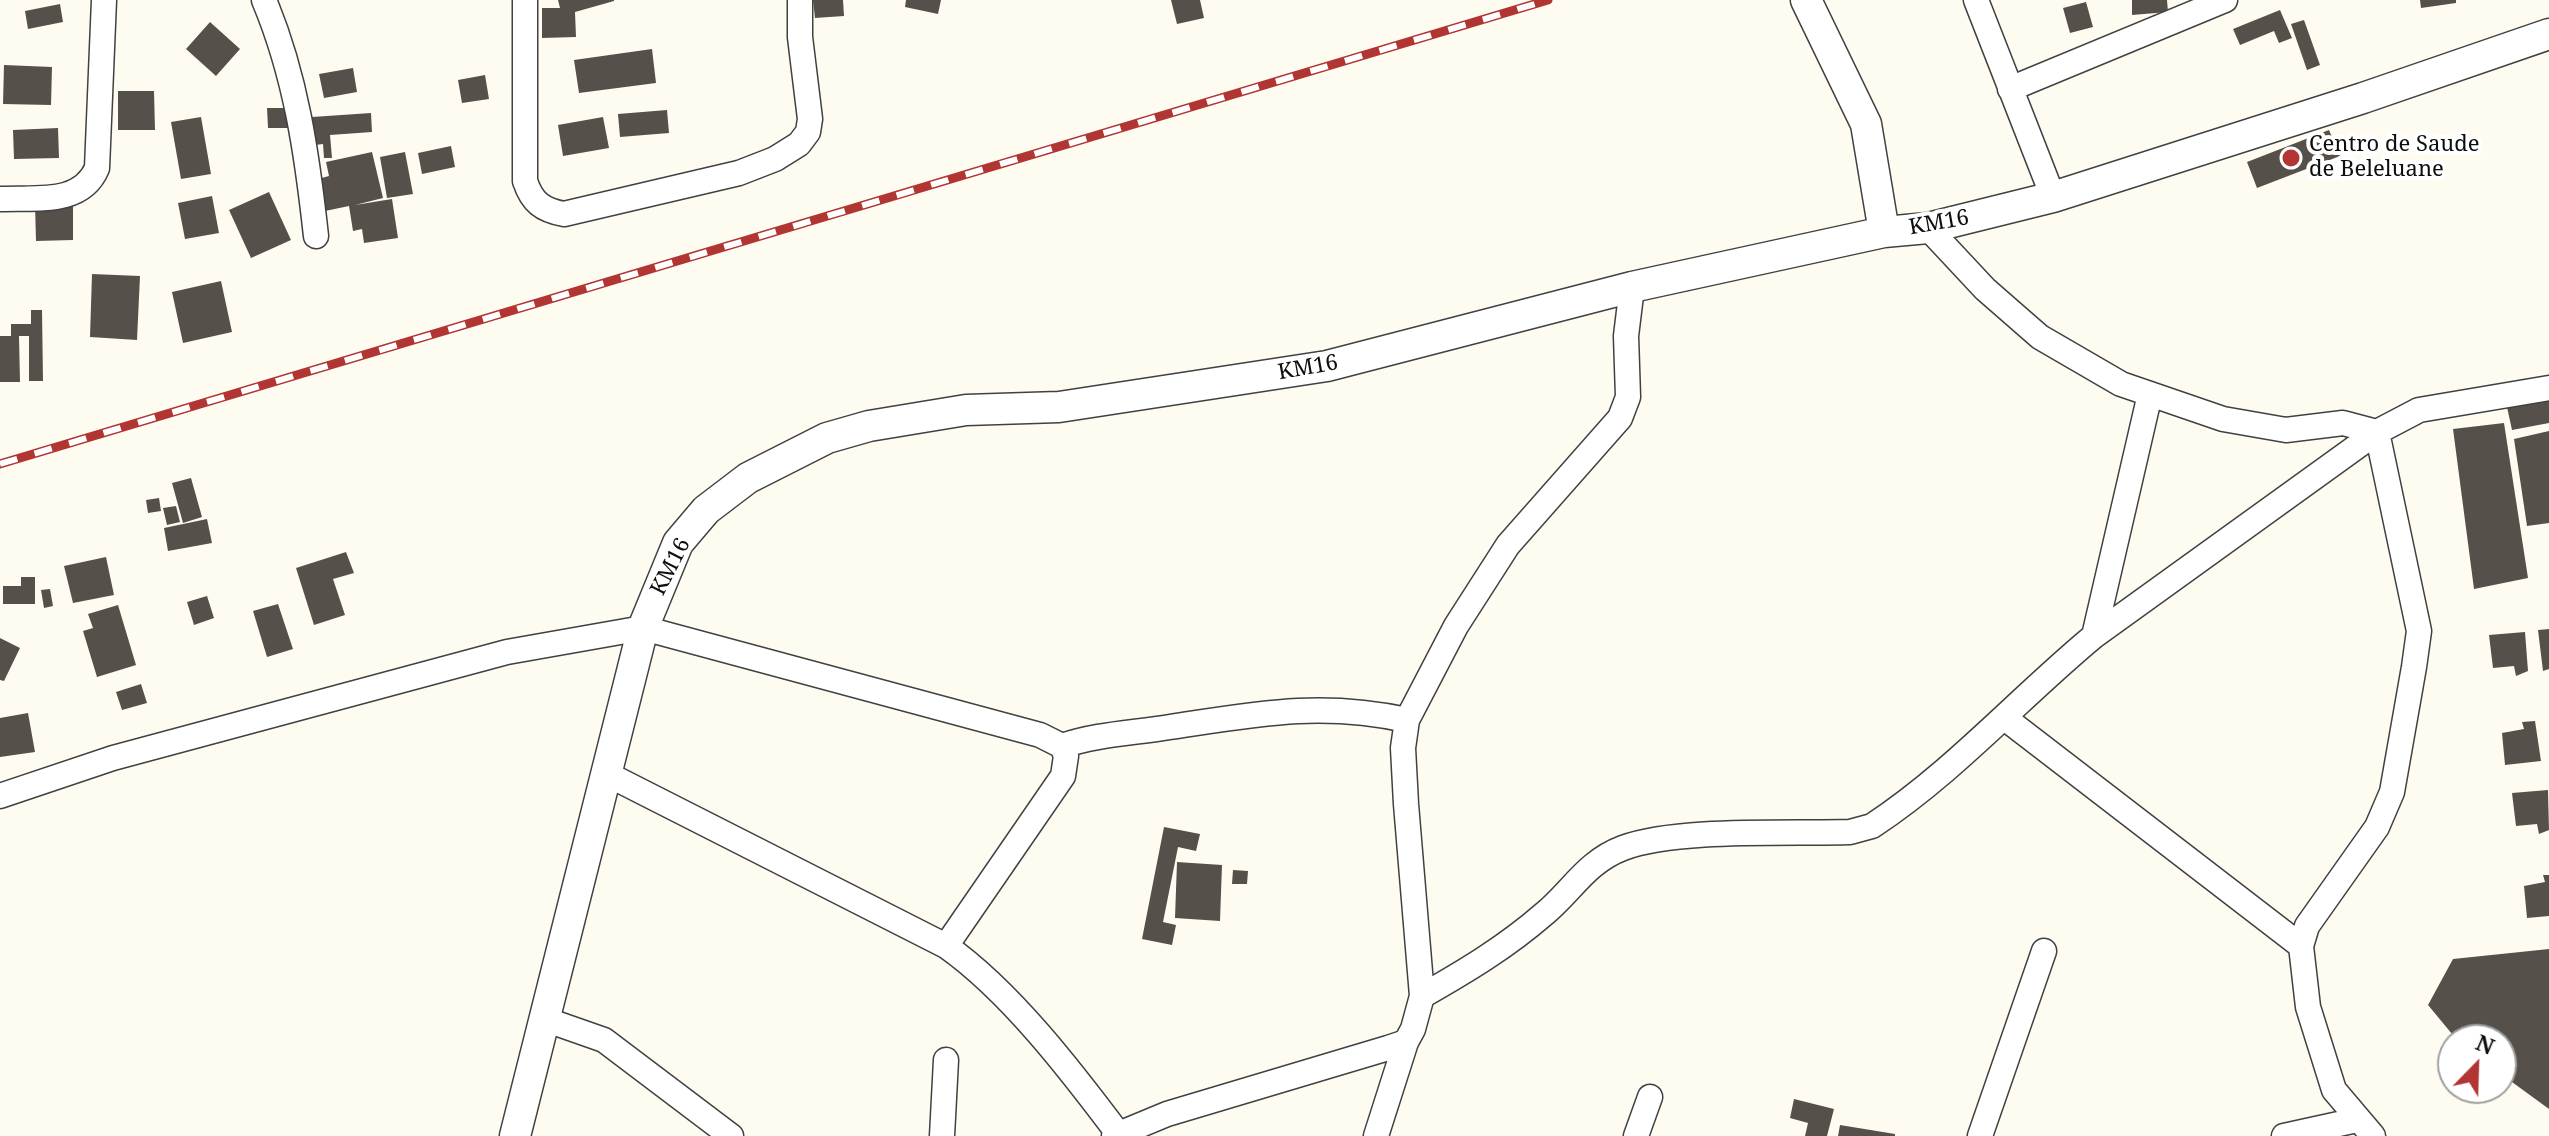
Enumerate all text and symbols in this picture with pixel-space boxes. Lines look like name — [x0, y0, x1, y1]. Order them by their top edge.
place label: Centro de Saude de Beleluane — [2309, 132, 2480, 184]
marker: Centro de Saude de Beleluane — [2280, 147, 2302, 169]
street label: KM16 — [1907, 205, 1971, 241]
street label: KM16 — [1276, 350, 1340, 386]
street label: KM16 — [645, 534, 697, 600]
north arrow — [2437, 1024, 2517, 1104]
text: N — [2472, 1027, 2499, 1061]

